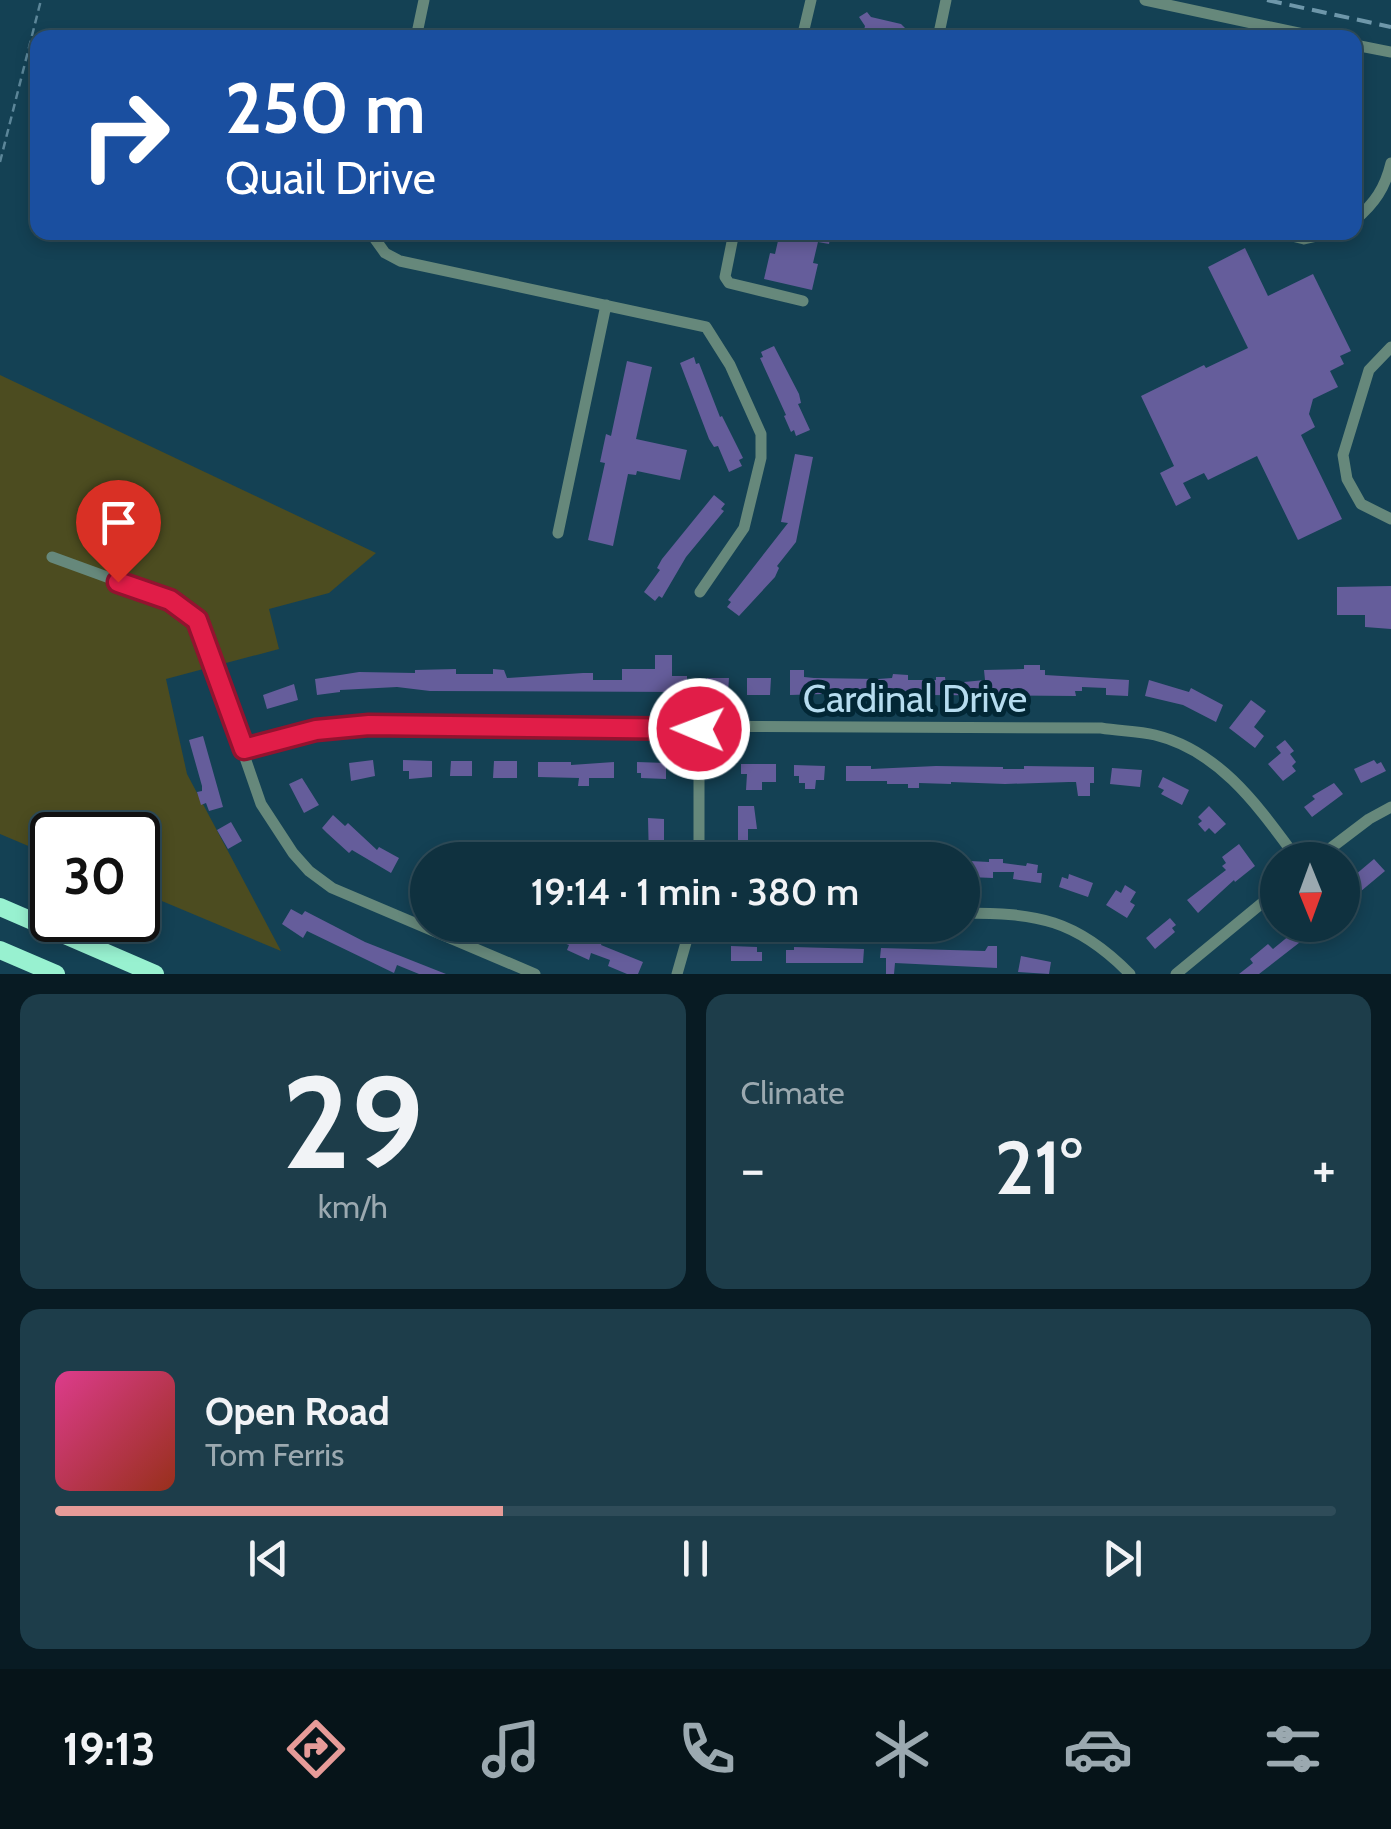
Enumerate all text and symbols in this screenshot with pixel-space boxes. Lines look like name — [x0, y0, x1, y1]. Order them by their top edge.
text: 250 m — [225, 65, 426, 151]
icon: right — [60, 70, 190, 200]
text: Quail Drive — [225, 151, 436, 205]
pin — [76, 480, 161, 583]
icon: arrive — [91, 495, 146, 550]
street label: Cardinal Drive — [803, 675, 1027, 722]
position arrow — [647, 677, 751, 781]
speed limit sign: 30 — [30, 812, 160, 942]
north arrow — [1260, 842, 1360, 942]
map controls — [1260, 842, 1360, 942]
text: 19:14 · 1 min · 380 m — [531, 868, 859, 915]
text: 29 — [282, 1043, 424, 1201]
text: Climate — [741, 1073, 845, 1112]
text: 21° — [994, 1122, 1082, 1213]
text: − — [741, 1135, 765, 1202]
text: + — [1312, 1135, 1336, 1202]
text: km/h — [318, 1187, 388, 1226]
text: Open Road — [205, 1388, 390, 1435]
text: Tom Ferris — [205, 1435, 344, 1474]
icon: previous — [241, 1531, 296, 1586]
icon: pause — [668, 1531, 723, 1586]
icon: next — [1095, 1531, 1150, 1586]
icon: directions — [281, 1714, 351, 1784]
icon: music — [476, 1714, 546, 1784]
icon: phone — [672, 1714, 742, 1784]
icon: climate — [867, 1714, 937, 1784]
icon: car — [1063, 1714, 1133, 1784]
icon: filters — [1258, 1714, 1328, 1784]
text: 19:13 — [63, 1722, 155, 1776]

